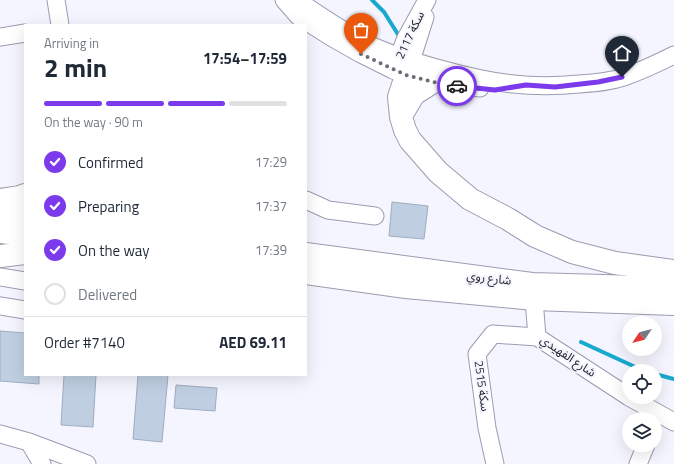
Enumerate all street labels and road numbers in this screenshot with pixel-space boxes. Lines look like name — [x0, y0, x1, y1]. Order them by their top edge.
street label: سكة 2117 — [390, 8, 429, 62]
street label: شارع روي — [466, 265, 513, 290]
street label: شارع الفهيدي — [536, 330, 600, 382]
street label: سكة 2515 — [470, 359, 495, 412]

